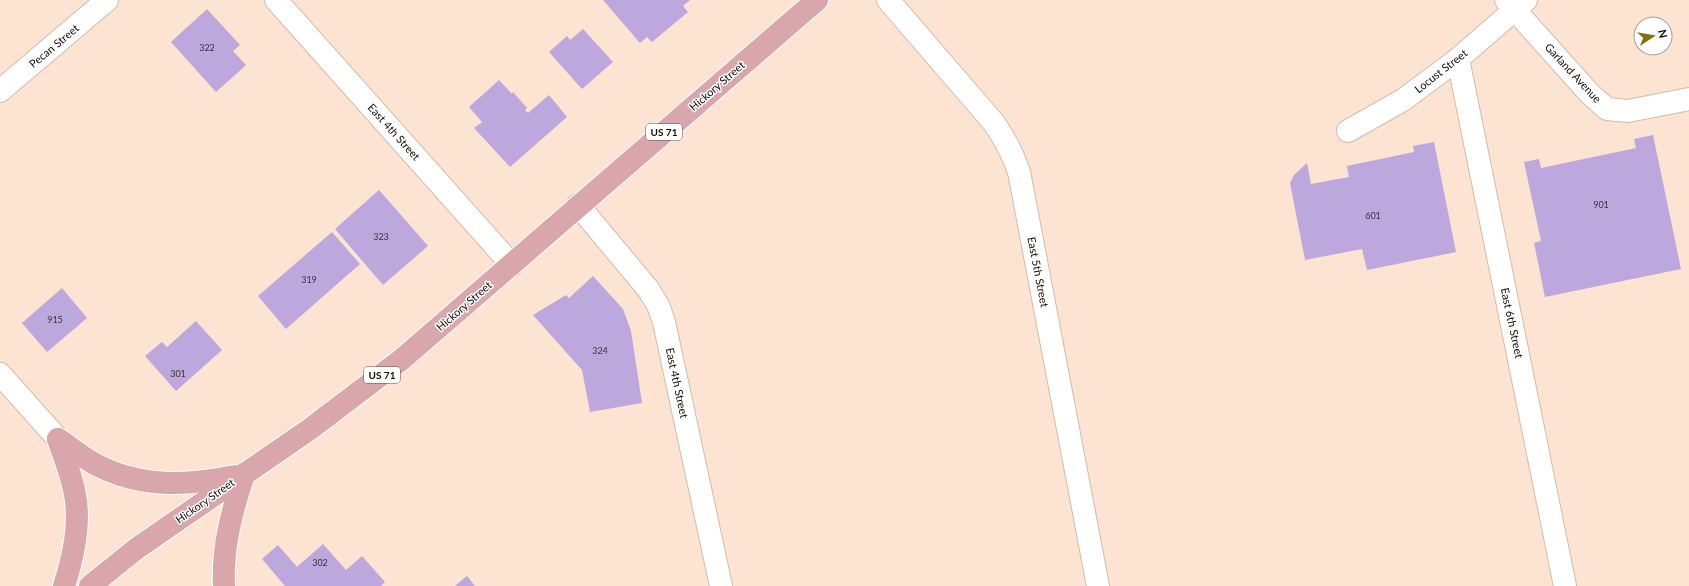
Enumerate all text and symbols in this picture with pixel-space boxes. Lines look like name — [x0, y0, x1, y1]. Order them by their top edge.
north arrow — [1633, 16, 1673, 56]
street label: Pecan Street — [26, 21, 81, 70]
text: N — [1656, 28, 1671, 39]
street label: Garland Avenue — [1542, 40, 1604, 105]
house number: 322 — [199, 42, 215, 53]
street label: Locust Street — [1412, 46, 1470, 95]
street label: Hickory Street — [686, 58, 747, 113]
street label: East 4th Street — [366, 101, 423, 163]
road number: US 71 — [646, 124, 682, 140]
house number: 901 — [1593, 199, 1609, 210]
house number: 601 — [1365, 210, 1381, 221]
house number: 323 — [373, 231, 389, 242]
street label: East 5th Street — [1025, 236, 1052, 308]
house number: 319 — [301, 274, 317, 285]
street label: Hickory Street — [433, 278, 494, 333]
street label: East 6th Street — [1499, 287, 1526, 359]
house number: 915 — [47, 314, 63, 325]
house number: 324 — [592, 345, 608, 356]
street label: East 4th Street — [664, 347, 691, 419]
road number: US 71 — [364, 367, 400, 383]
house number: 301 — [170, 368, 186, 379]
street label: Hickory Street — [173, 475, 237, 526]
house number: 302 — [312, 557, 328, 568]

